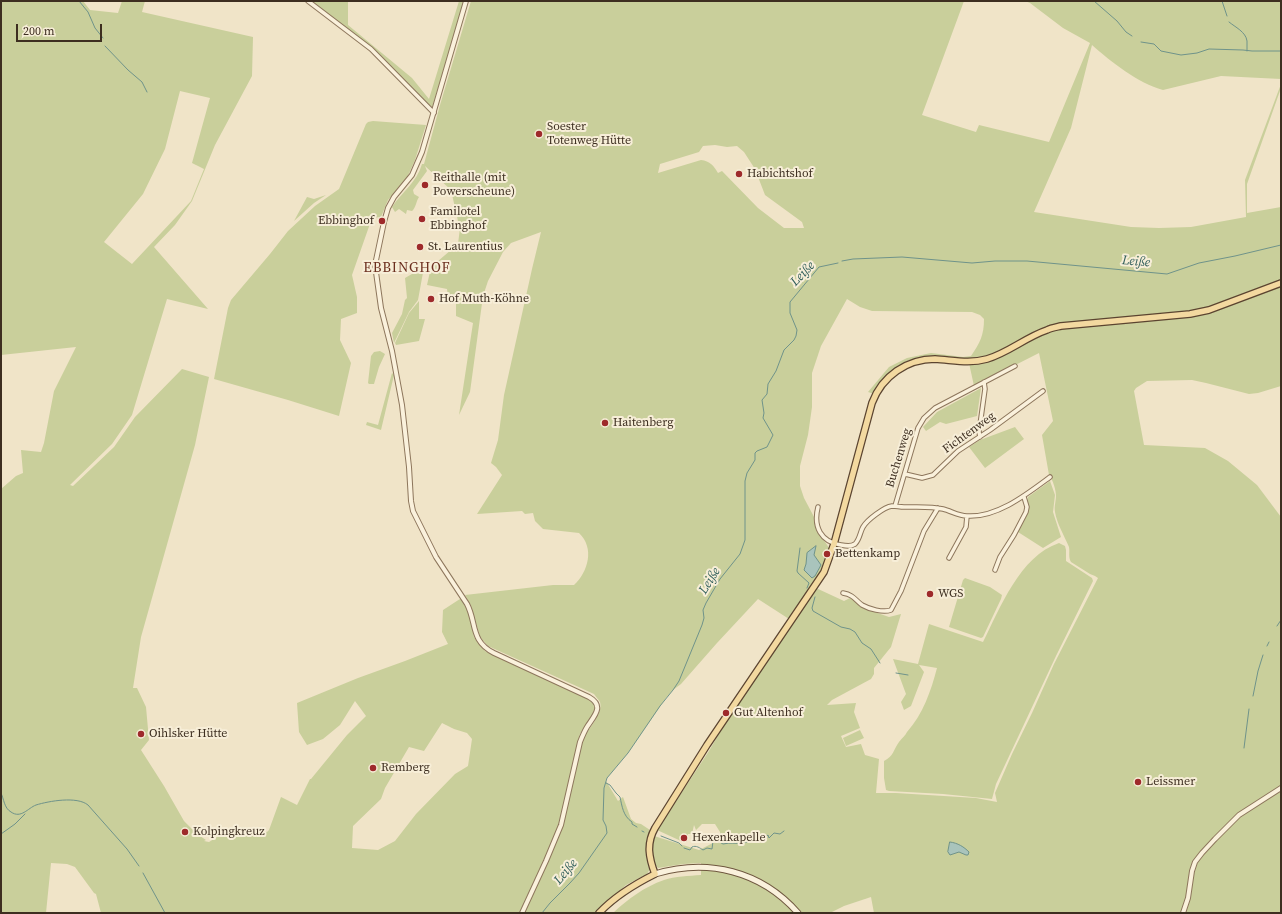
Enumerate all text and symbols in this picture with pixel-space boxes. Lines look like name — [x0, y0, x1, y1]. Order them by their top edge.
scale bar — [18, 16, 104, 42]
text: 200 m — [23, 23, 55, 39]
place label: Soester Totenweg Hütte — [547, 120, 631, 148]
marker: Soester Totenweg Hütte — [534, 129, 544, 139]
place label: Habichtshof — [747, 167, 813, 181]
marker: Habichtshof — [734, 169, 744, 179]
place label: Reithalle (mit Powerscheune) — [433, 171, 515, 199]
marker: Reithalle (mit Powerscheune) — [420, 180, 430, 190]
place label: Familotel Ebbinghof — [430, 205, 486, 233]
place label: Ebbinghof — [318, 214, 374, 228]
marker: Familotel Ebbinghof — [417, 214, 427, 224]
marker: Ebbinghof — [377, 216, 387, 226]
place label: St. Laurentius — [428, 240, 503, 254]
marker: St. Laurentius — [415, 242, 425, 252]
water label: Leiße — [1121, 253, 1151, 271]
water label: Leiße — [788, 258, 818, 290]
district label: EBBINGHOF — [363, 260, 451, 276]
place label: Hof Muth-Köhne — [439, 292, 529, 306]
marker: Hof Muth-Köhne — [426, 294, 436, 304]
street label: Fichtenweg — [940, 409, 998, 457]
place label: Haitenberg — [613, 416, 673, 430]
marker: Haitenberg — [600, 418, 610, 428]
street label: Buchenweg — [883, 427, 915, 489]
place label: Bettenkamp — [835, 547, 900, 561]
marker: Bettenkamp — [822, 549, 832, 559]
water label: Leiße — [696, 565, 724, 597]
place label: WGS — [938, 587, 963, 601]
marker: WGS — [925, 589, 935, 599]
place label: Gut Altenhof — [734, 706, 803, 720]
marker: Gut Altenhof — [721, 708, 731, 718]
place label: Oihlsker Hütte — [149, 727, 227, 741]
marker: Oihlsker Hütte — [136, 729, 146, 739]
place label: Remberg — [381, 761, 430, 775]
marker: Remberg — [368, 763, 378, 773]
place label: Leissmer — [1146, 775, 1195, 789]
marker: Leissmer — [1133, 777, 1143, 787]
place label: Kolpingkreuz — [193, 825, 265, 839]
marker: Kolpingkreuz — [180, 827, 190, 837]
place label: Hexenkapelle — [692, 831, 765, 845]
marker: Hexenkapelle — [679, 833, 689, 843]
water label: Leiße — [551, 856, 581, 888]

